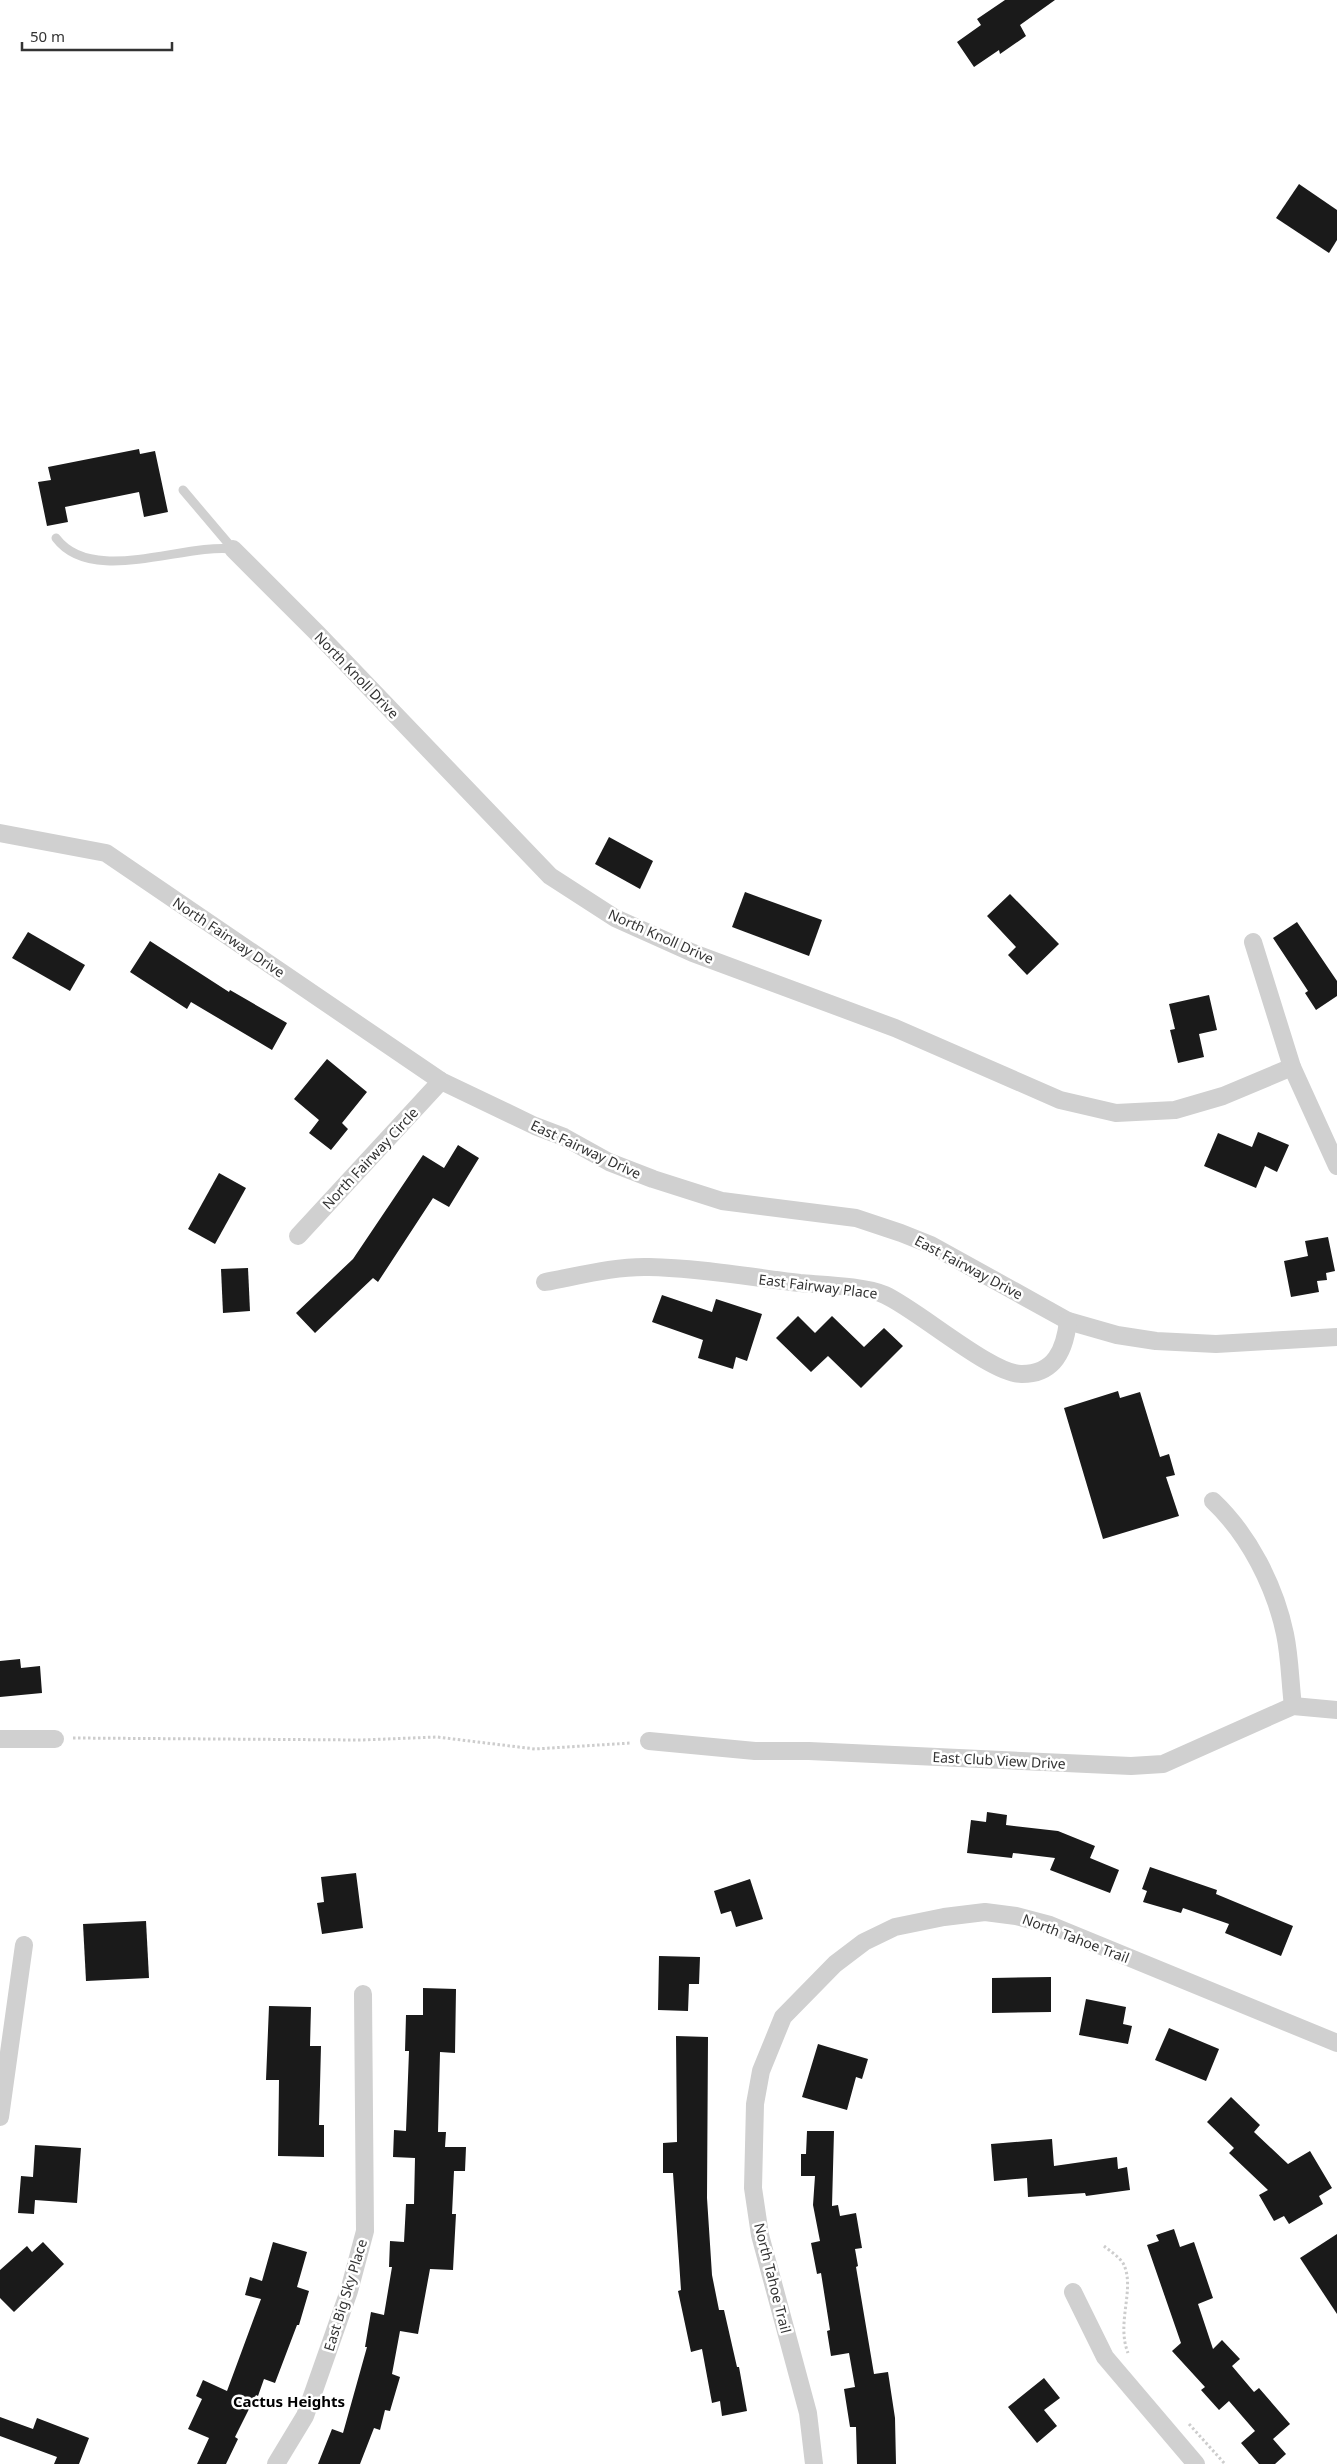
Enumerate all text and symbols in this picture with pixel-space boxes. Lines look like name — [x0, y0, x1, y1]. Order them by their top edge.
scale bar — [22, 20, 172, 52]
text: 50 m — [30, 26, 65, 46]
street label: North Knoll Drive — [311, 628, 403, 722]
street label: North Fairway Drive — [169, 892, 289, 982]
street label: North Knoll Drive — [605, 904, 717, 968]
street label: North Fairway Circle — [318, 1103, 422, 1213]
street label: East Fairway Drive — [528, 1115, 644, 1183]
street label: East Fairway Drive — [912, 1230, 1026, 1304]
street label: East Fairway Place — [757, 1269, 879, 1303]
street label: East Club View Drive — [932, 1747, 1066, 1773]
street label: North Tahoe Trail — [1020, 1909, 1132, 1967]
street label: North Tahoe Trail — [750, 2221, 796, 2335]
street label: East Big Sky Place — [319, 2236, 371, 2353]
district label: Cactus Heights — [233, 2391, 345, 2411]

